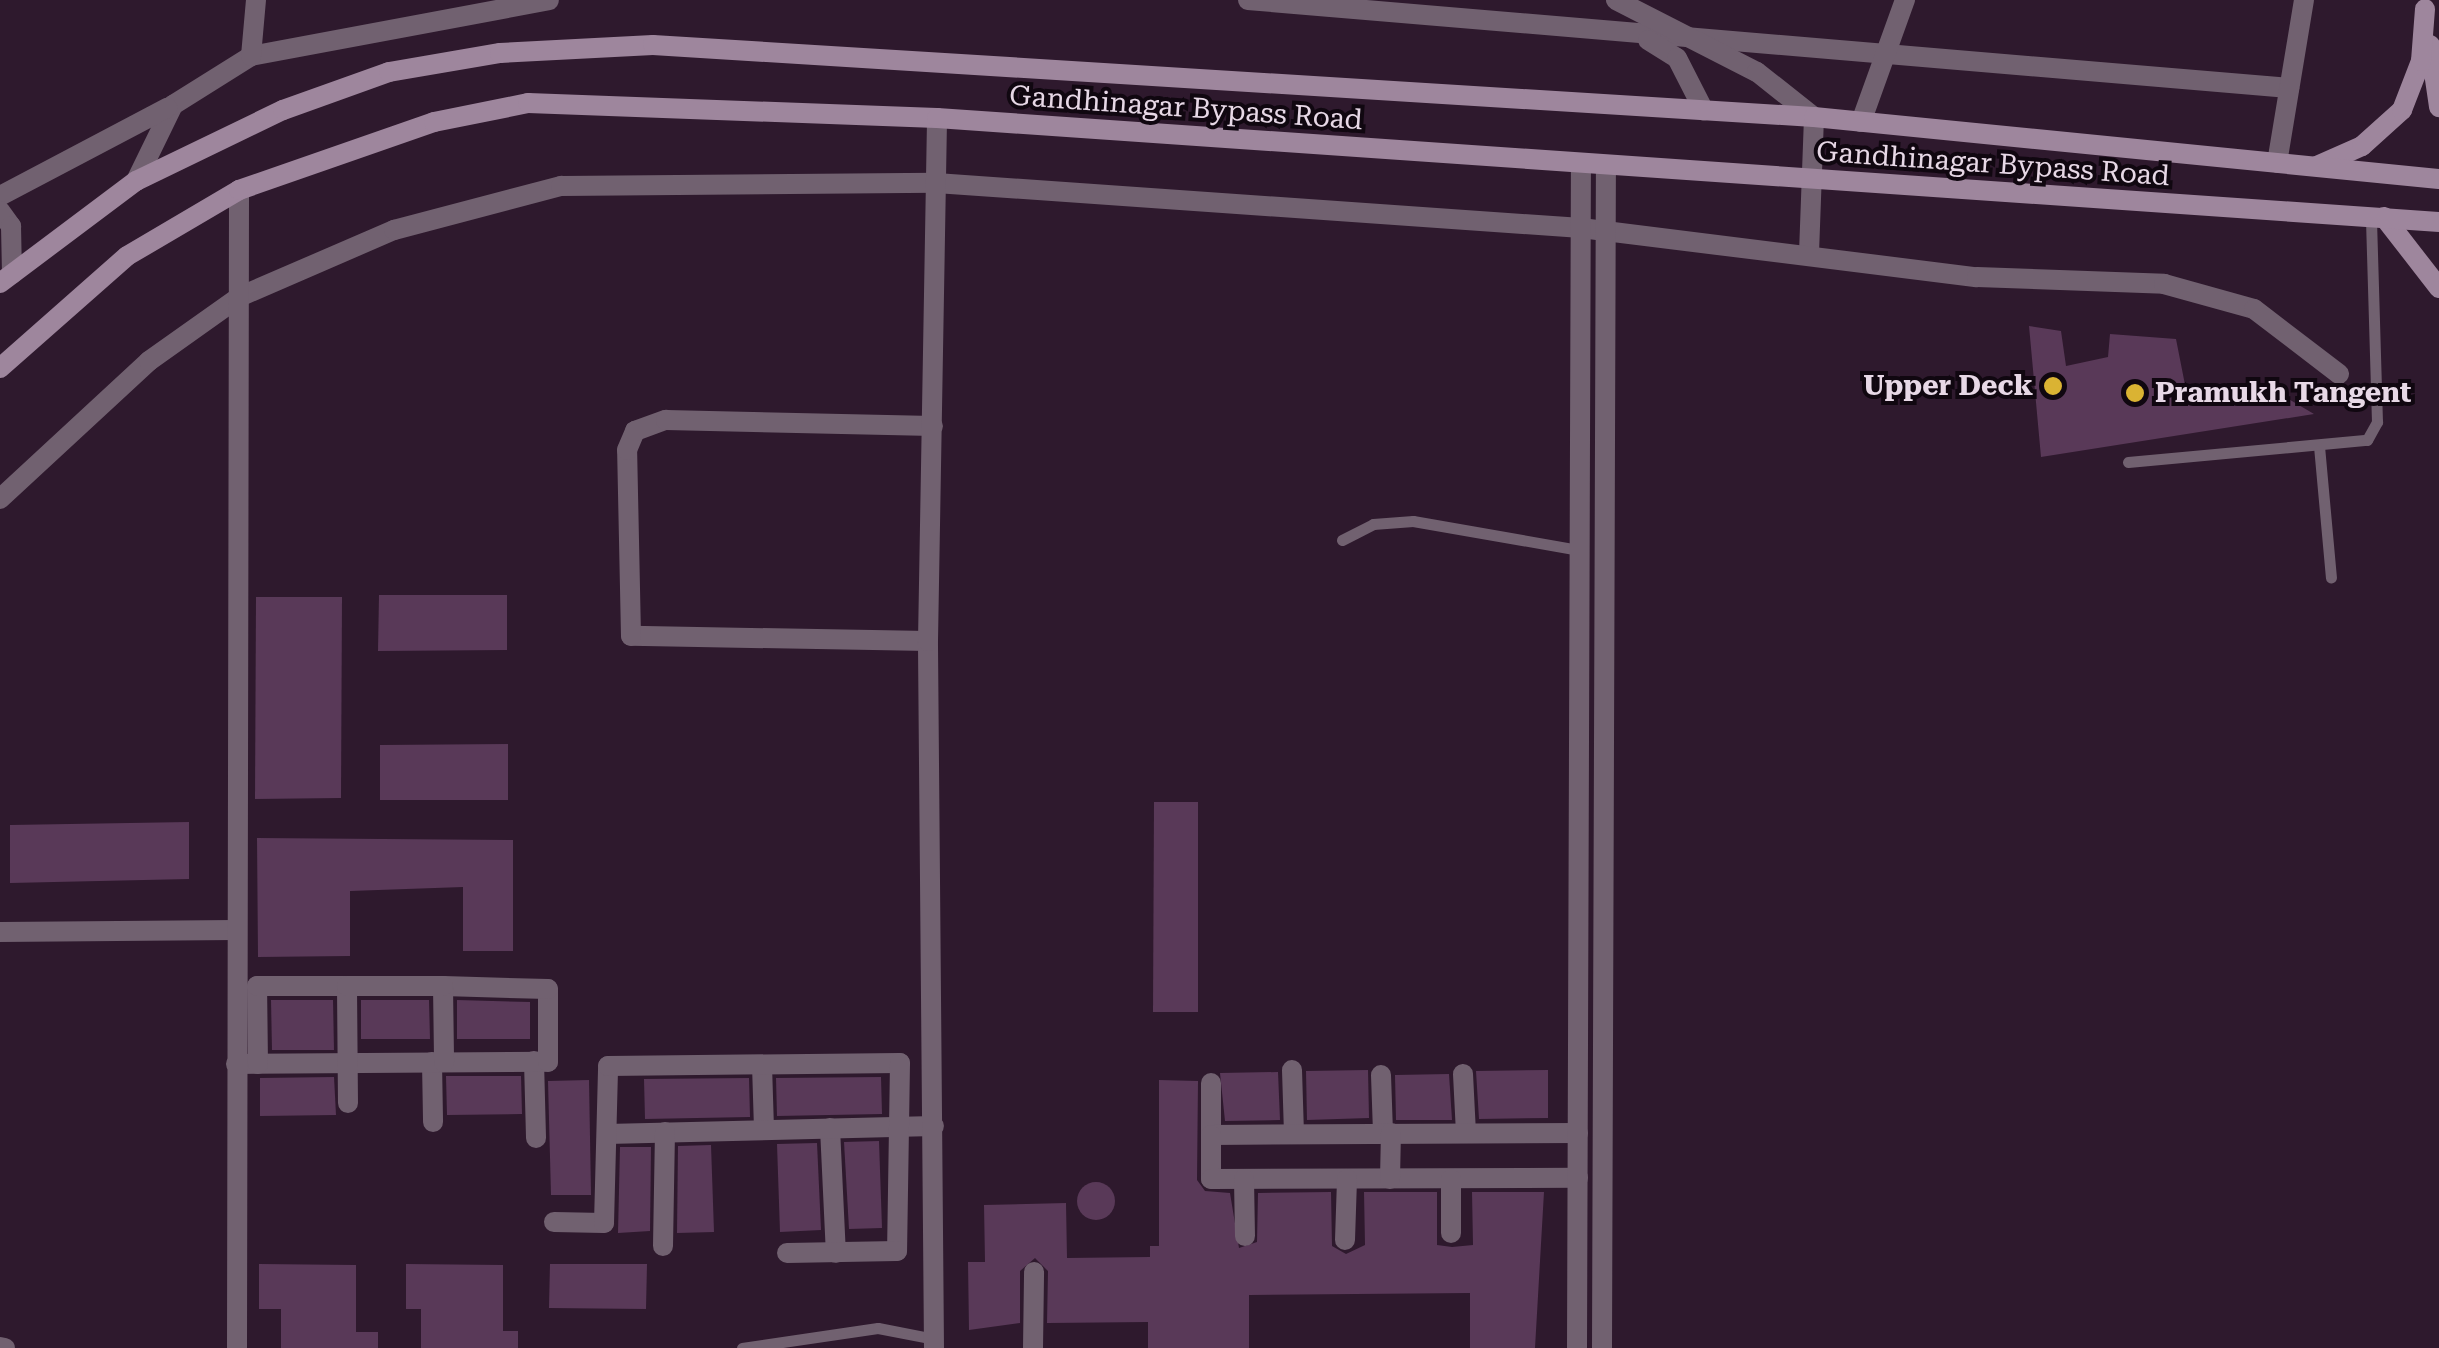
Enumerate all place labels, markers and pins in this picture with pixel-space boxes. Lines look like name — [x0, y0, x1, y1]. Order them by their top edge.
place label: Upper Deck — [1863, 369, 2033, 403]
marker: Upper Deck — [2042, 375, 2064, 397]
place label: Pramukh Tangent — [2155, 376, 2411, 410]
marker: Pramukh Tangent — [2124, 382, 2146, 404]

